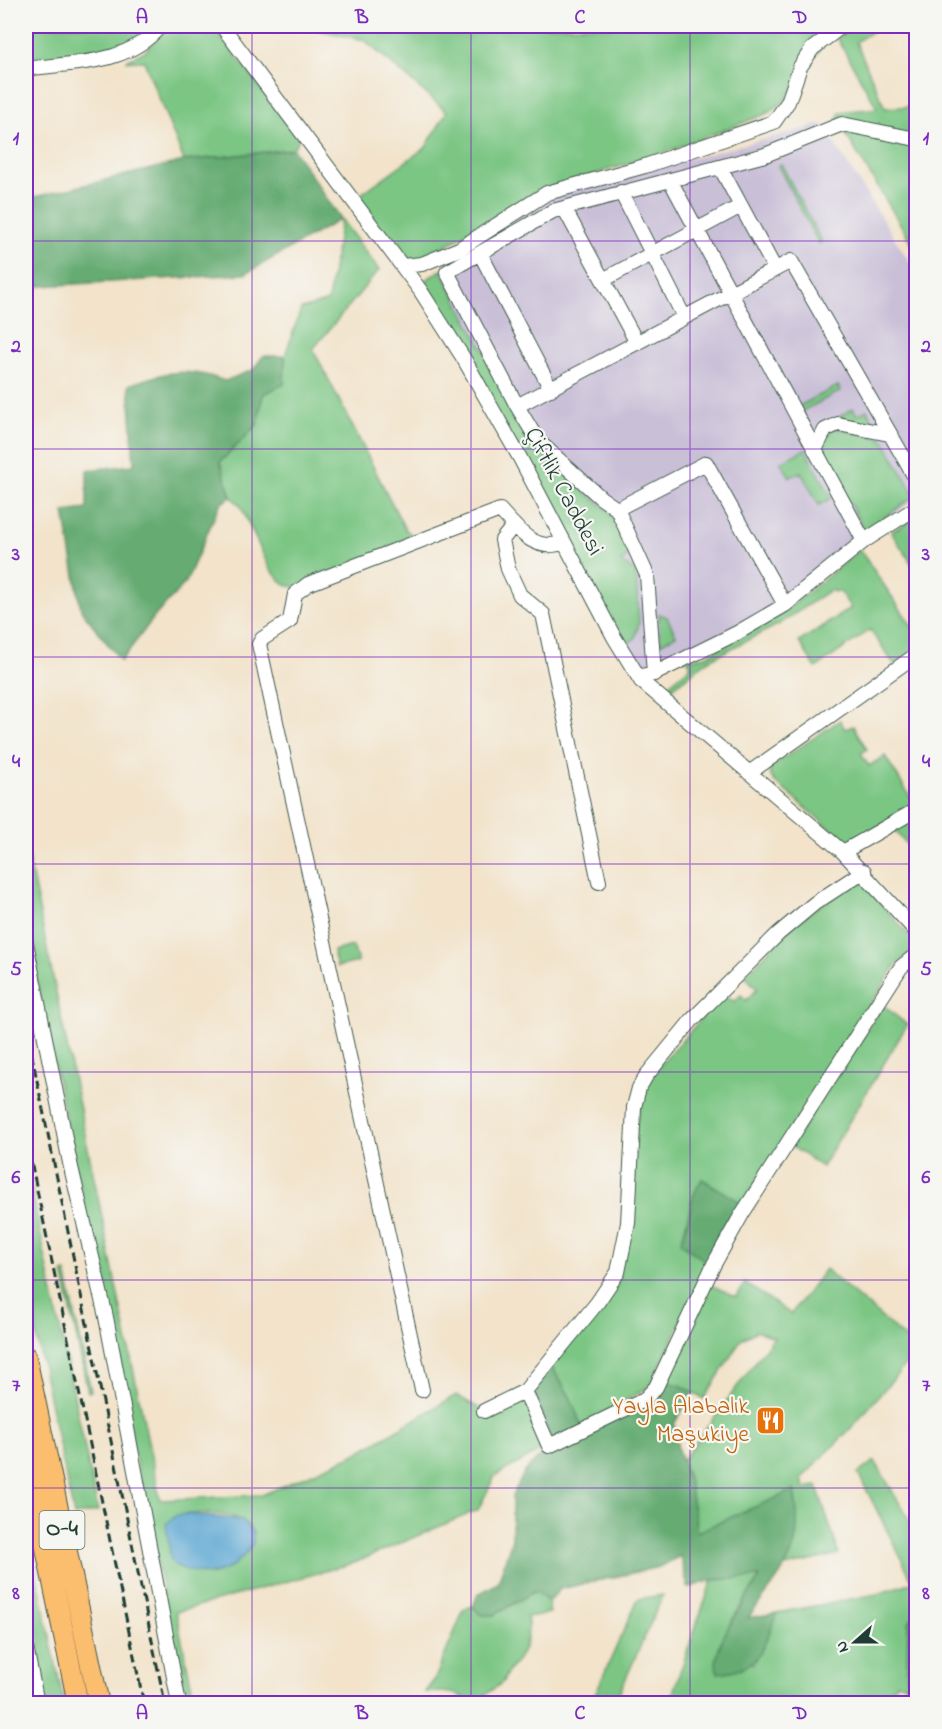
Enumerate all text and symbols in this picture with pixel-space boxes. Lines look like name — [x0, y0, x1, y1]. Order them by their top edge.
text: A — [136, 4, 148, 33]
text: B — [354, 4, 369, 33]
text: C — [575, 4, 586, 33]
text: D — [792, 4, 807, 33]
text: 1 — [13, 125, 20, 154]
text: 1 — [923, 125, 930, 154]
text: 2 — [10, 333, 21, 362]
text: 2 — [920, 333, 931, 362]
street label: Çiftlik Caddesi — [514, 422, 612, 562]
text: 3 — [11, 541, 20, 570]
text: 3 — [921, 541, 930, 570]
text: 4 — [12, 748, 21, 777]
text: 4 — [922, 748, 931, 777]
text: 5 — [10, 956, 22, 985]
text: 5 — [920, 956, 932, 985]
text: 6 — [12, 1164, 21, 1193]
text: 6 — [922, 1164, 931, 1193]
text: 7 — [12, 1372, 21, 1401]
text: 7 — [922, 1372, 931, 1401]
place label: Yayla Alabalık Maşukiye — [612, 1390, 749, 1454]
restaurant icon: Yayla Alabalık Maşukiye — [754, 1405, 786, 1437]
road number: O-4 — [40, 1511, 84, 1549]
text: 8 — [11, 1580, 20, 1609]
text: 8 — [921, 1580, 930, 1609]
north arrow — [825, 1612, 885, 1672]
text: N — [830, 1637, 856, 1656]
text: A — [136, 1700, 148, 1729]
text: B — [354, 1700, 369, 1729]
text: C — [575, 1700, 586, 1729]
text: D — [792, 1700, 807, 1729]

